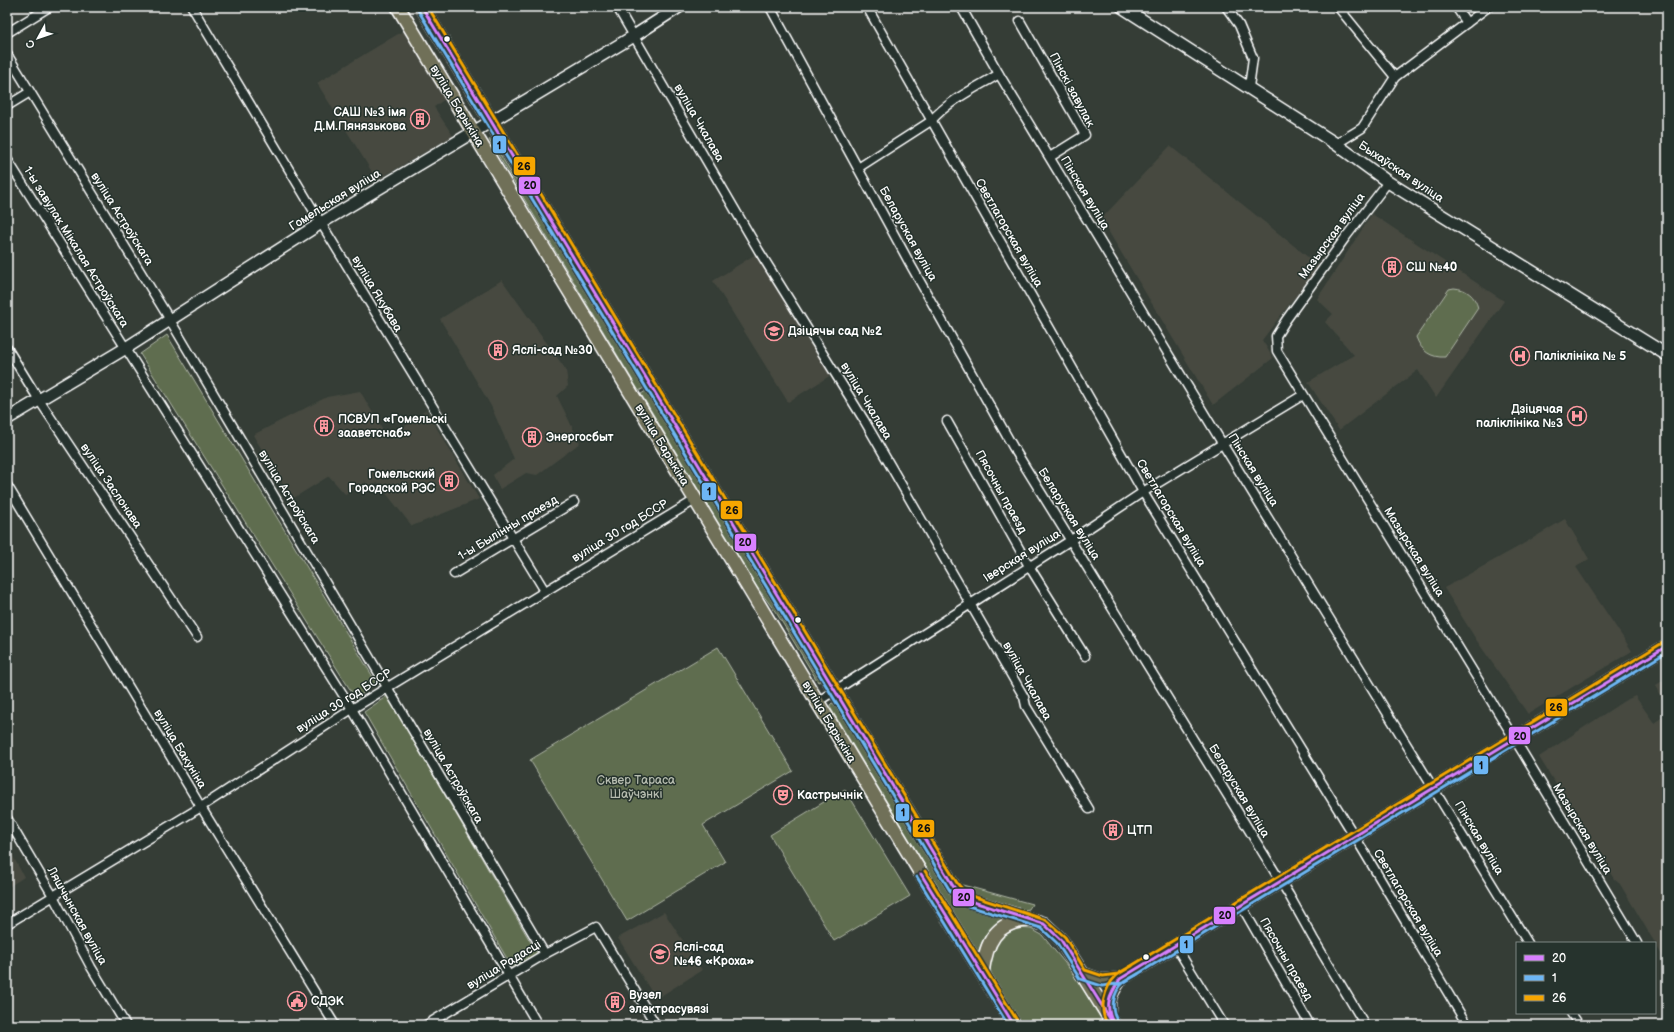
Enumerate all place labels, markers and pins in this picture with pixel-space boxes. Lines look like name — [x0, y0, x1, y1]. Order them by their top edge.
unlabelled marker — [442, 34, 452, 44]
place label: САШ №3 імя Д.М.Пянязькова — [314, 105, 407, 134]
building icon: САШ №3 імя Д.М.Пянязькова — [409, 108, 431, 130]
building icon: СШ №40 — [1381, 256, 1403, 278]
place label: СШ №40 — [1406, 260, 1457, 275]
school or university icon: Дзіцячы сад №2 — [763, 320, 785, 342]
place label: Дзіцячы сад №2 — [788, 324, 883, 339]
building icon: Яслі-сад №30 — [487, 339, 509, 361]
place label: Яслі-сад №30 — [512, 343, 593, 358]
hospital icon: Паліклініка № 5 — [1509, 345, 1531, 367]
place label: Паліклініка № 5 — [1534, 349, 1626, 364]
place label: Дзіцячая паліклініка №3 — [1476, 402, 1563, 431]
hospital icon: Дзіцячая паліклініка №3 — [1566, 405, 1588, 427]
place label: ПСВУП «Гомельскі зааветснаб» — [338, 412, 447, 441]
building icon: ПСВУП «Гомельскі зааветснаб» — [313, 415, 335, 437]
building icon: Энергосбыт — [521, 426, 543, 448]
place label: Энергосбыт — [546, 430, 614, 445]
place label: Гомельский Городской РЭС — [348, 467, 436, 496]
building icon: Гомельский Городской РЭС — [438, 470, 460, 492]
unlabelled marker — [793, 615, 803, 625]
theatre icon: Кастрычнік — [772, 784, 794, 806]
place label: Кастрычнік — [797, 788, 863, 803]
building icon: ЦТП — [1102, 819, 1124, 841]
place label: ЦТП — [1127, 823, 1153, 838]
place label: Яслі-сад №46 «Кроха» — [674, 940, 755, 969]
school or university icon: Яслі-сад №46 «Кроха» — [649, 943, 671, 965]
unlabelled marker — [1141, 952, 1151, 962]
place label: Вузел электрасувязі — [629, 988, 709, 1017]
public building icon: СДЭК — [286, 990, 308, 1012]
building icon: Вузел электрасувязі — [604, 991, 626, 1013]
place label: СДЭК — [311, 994, 345, 1009]

